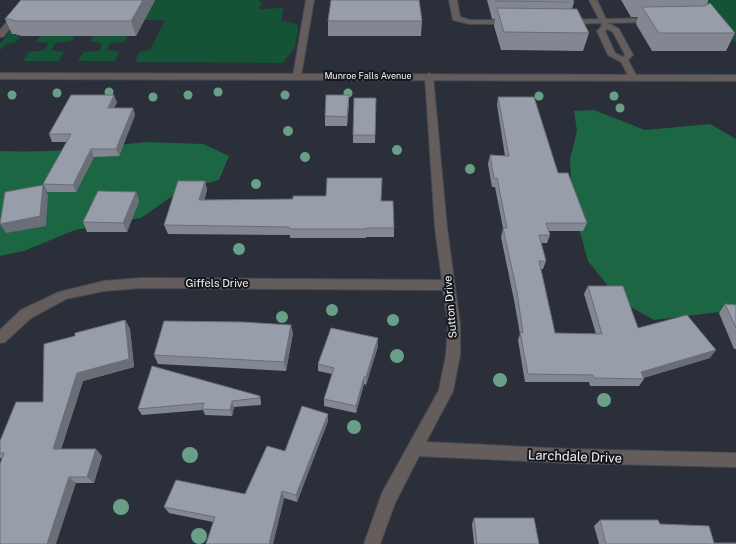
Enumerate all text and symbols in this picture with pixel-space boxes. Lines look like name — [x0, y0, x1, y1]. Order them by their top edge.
street label: Munroe Falls Avenue — [324, 70, 412, 81]
street label: Sutton Drive — [441, 275, 459, 339]
street label: Giffels Drive — [185, 277, 249, 289]
street label: Larchdale Drive — [528, 447, 622, 466]

